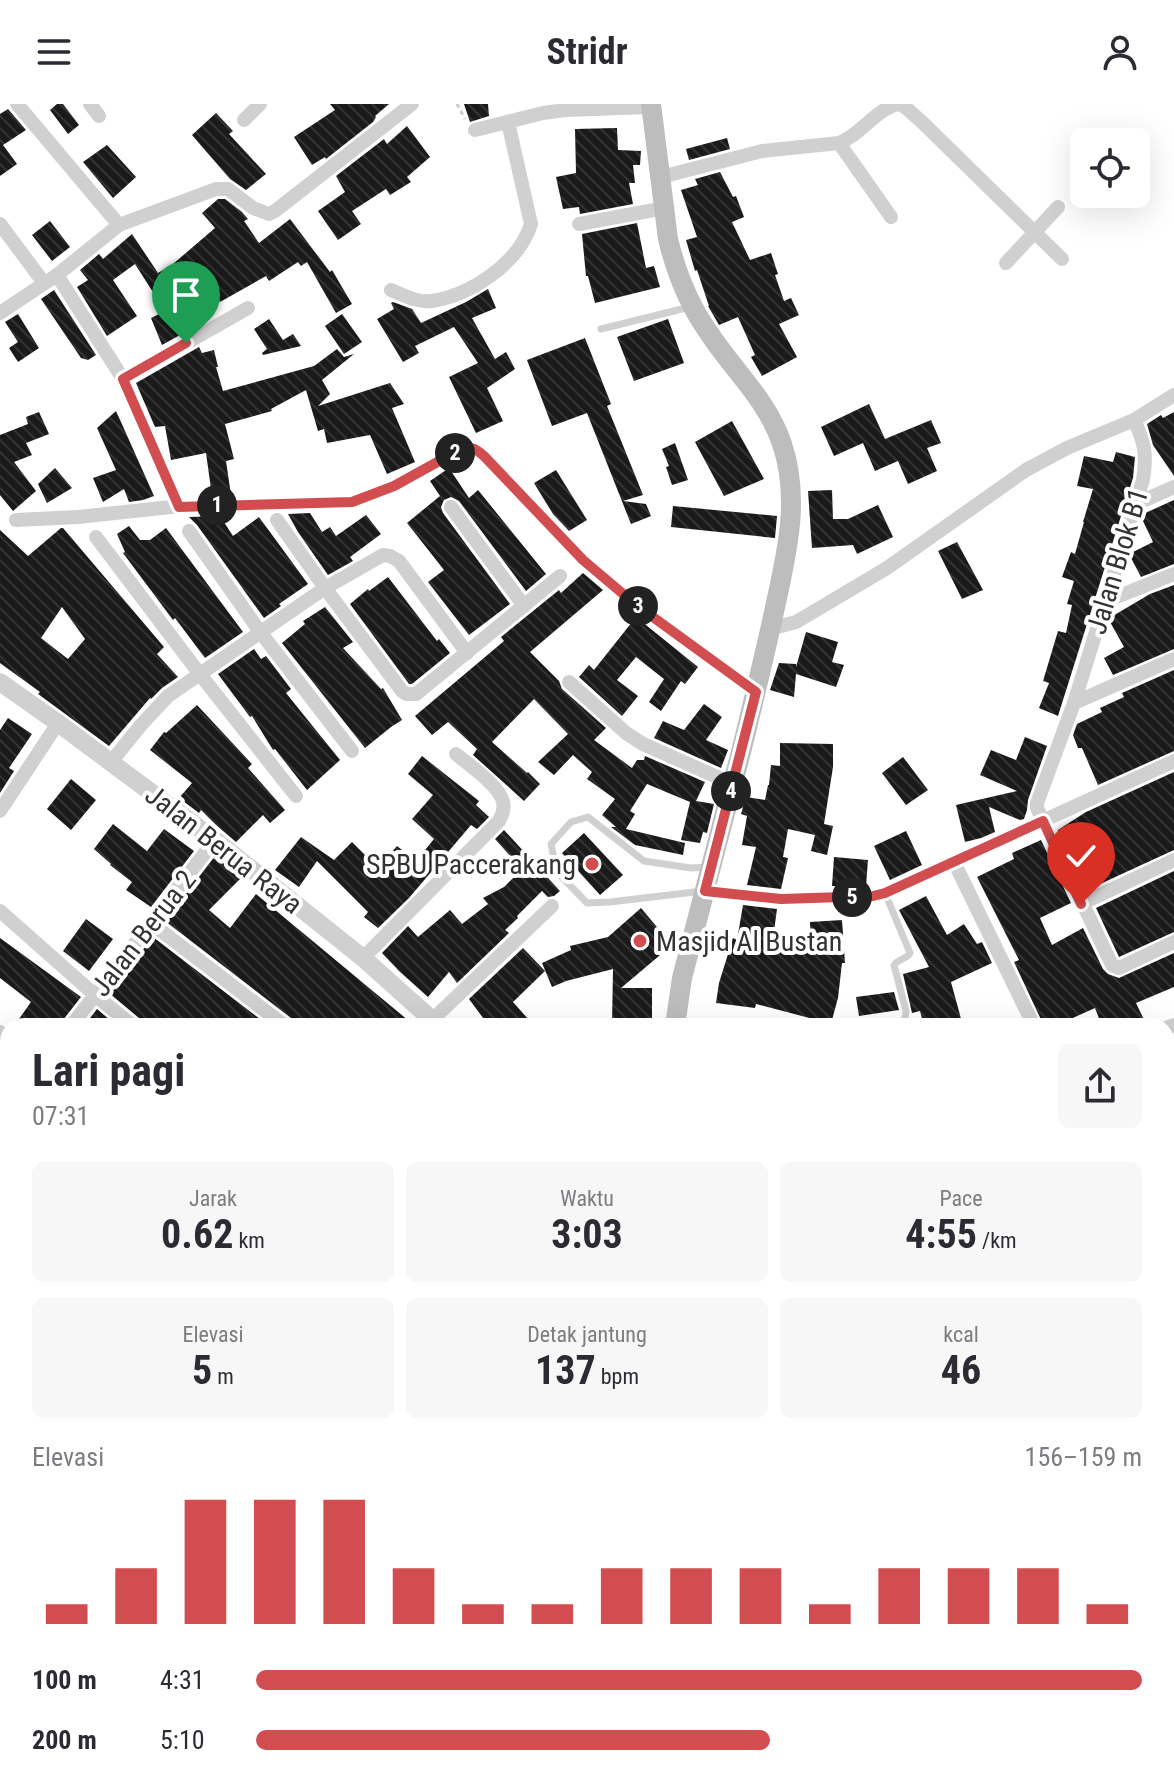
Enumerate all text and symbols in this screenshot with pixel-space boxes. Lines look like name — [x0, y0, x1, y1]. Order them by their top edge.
icon: menu — [32, 30, 76, 74]
icon: person — [1098, 30, 1142, 74]
text: Stridr — [546, 31, 628, 73]
map controls — [1070, 128, 1150, 208]
button: locate — [1070, 128, 1150, 208]
pin — [152, 261, 220, 343]
icon: arrive — [164, 273, 208, 317]
pin: 2 — [435, 433, 475, 473]
text: 2 — [449, 440, 461, 465]
street label: Jalan Blok B1 — [1080, 484, 1155, 638]
pin: 1 — [197, 485, 237, 525]
text: 1 — [211, 492, 223, 517]
pin: 3 — [618, 586, 658, 626]
text: 3 — [632, 593, 644, 618]
pin: 4 — [711, 771, 751, 811]
street label: Jalan Berua Raya — [139, 778, 309, 921]
text: 4 — [725, 778, 737, 803]
pin — [1047, 822, 1115, 904]
icon: check — [1059, 834, 1103, 878]
place label: SPBU Paccerakang — [366, 848, 576, 881]
marker: SPBU Paccerakang — [583, 855, 601, 873]
street label: Jalan Berua 2 — [84, 864, 203, 1003]
pin: 5 — [832, 877, 872, 917]
text: 5 — [846, 884, 858, 909]
place label: Masjid Al Bustan — [656, 925, 842, 958]
marker: Masjid Al Bustan — [631, 932, 649, 950]
button: share — [1058, 1044, 1142, 1128]
text: Lari pagi — [32, 1045, 185, 1097]
text: 07:31 — [32, 1101, 89, 1131]
text: Jarak — [189, 1186, 237, 1211]
text: Waktu — [560, 1186, 614, 1211]
text: Pace — [939, 1186, 983, 1211]
text: 0.62 — [161, 1211, 233, 1258]
text: 3:03 — [551, 1211, 623, 1258]
text: 4:55 — [905, 1211, 977, 1258]
text: km — [233, 1228, 265, 1253]
text: /km — [977, 1228, 1017, 1253]
text: Elevasi — [182, 1322, 244, 1347]
text: Detak jantung — [527, 1322, 647, 1347]
text: kcal — [943, 1322, 979, 1347]
text: 5 — [192, 1347, 212, 1394]
text: 137 — [535, 1347, 596, 1394]
text: 46 — [941, 1347, 981, 1394]
text: m — [212, 1364, 234, 1389]
text: bpm — [596, 1364, 639, 1389]
text: Elevasi — [32, 1442, 104, 1472]
text: 156–159 m — [1025, 1442, 1142, 1472]
text: 100 m — [32, 1665, 97, 1695]
text: 4:31 — [160, 1665, 205, 1695]
text: 200 m — [32, 1725, 97, 1755]
text: 5:10 — [160, 1725, 205, 1755]

